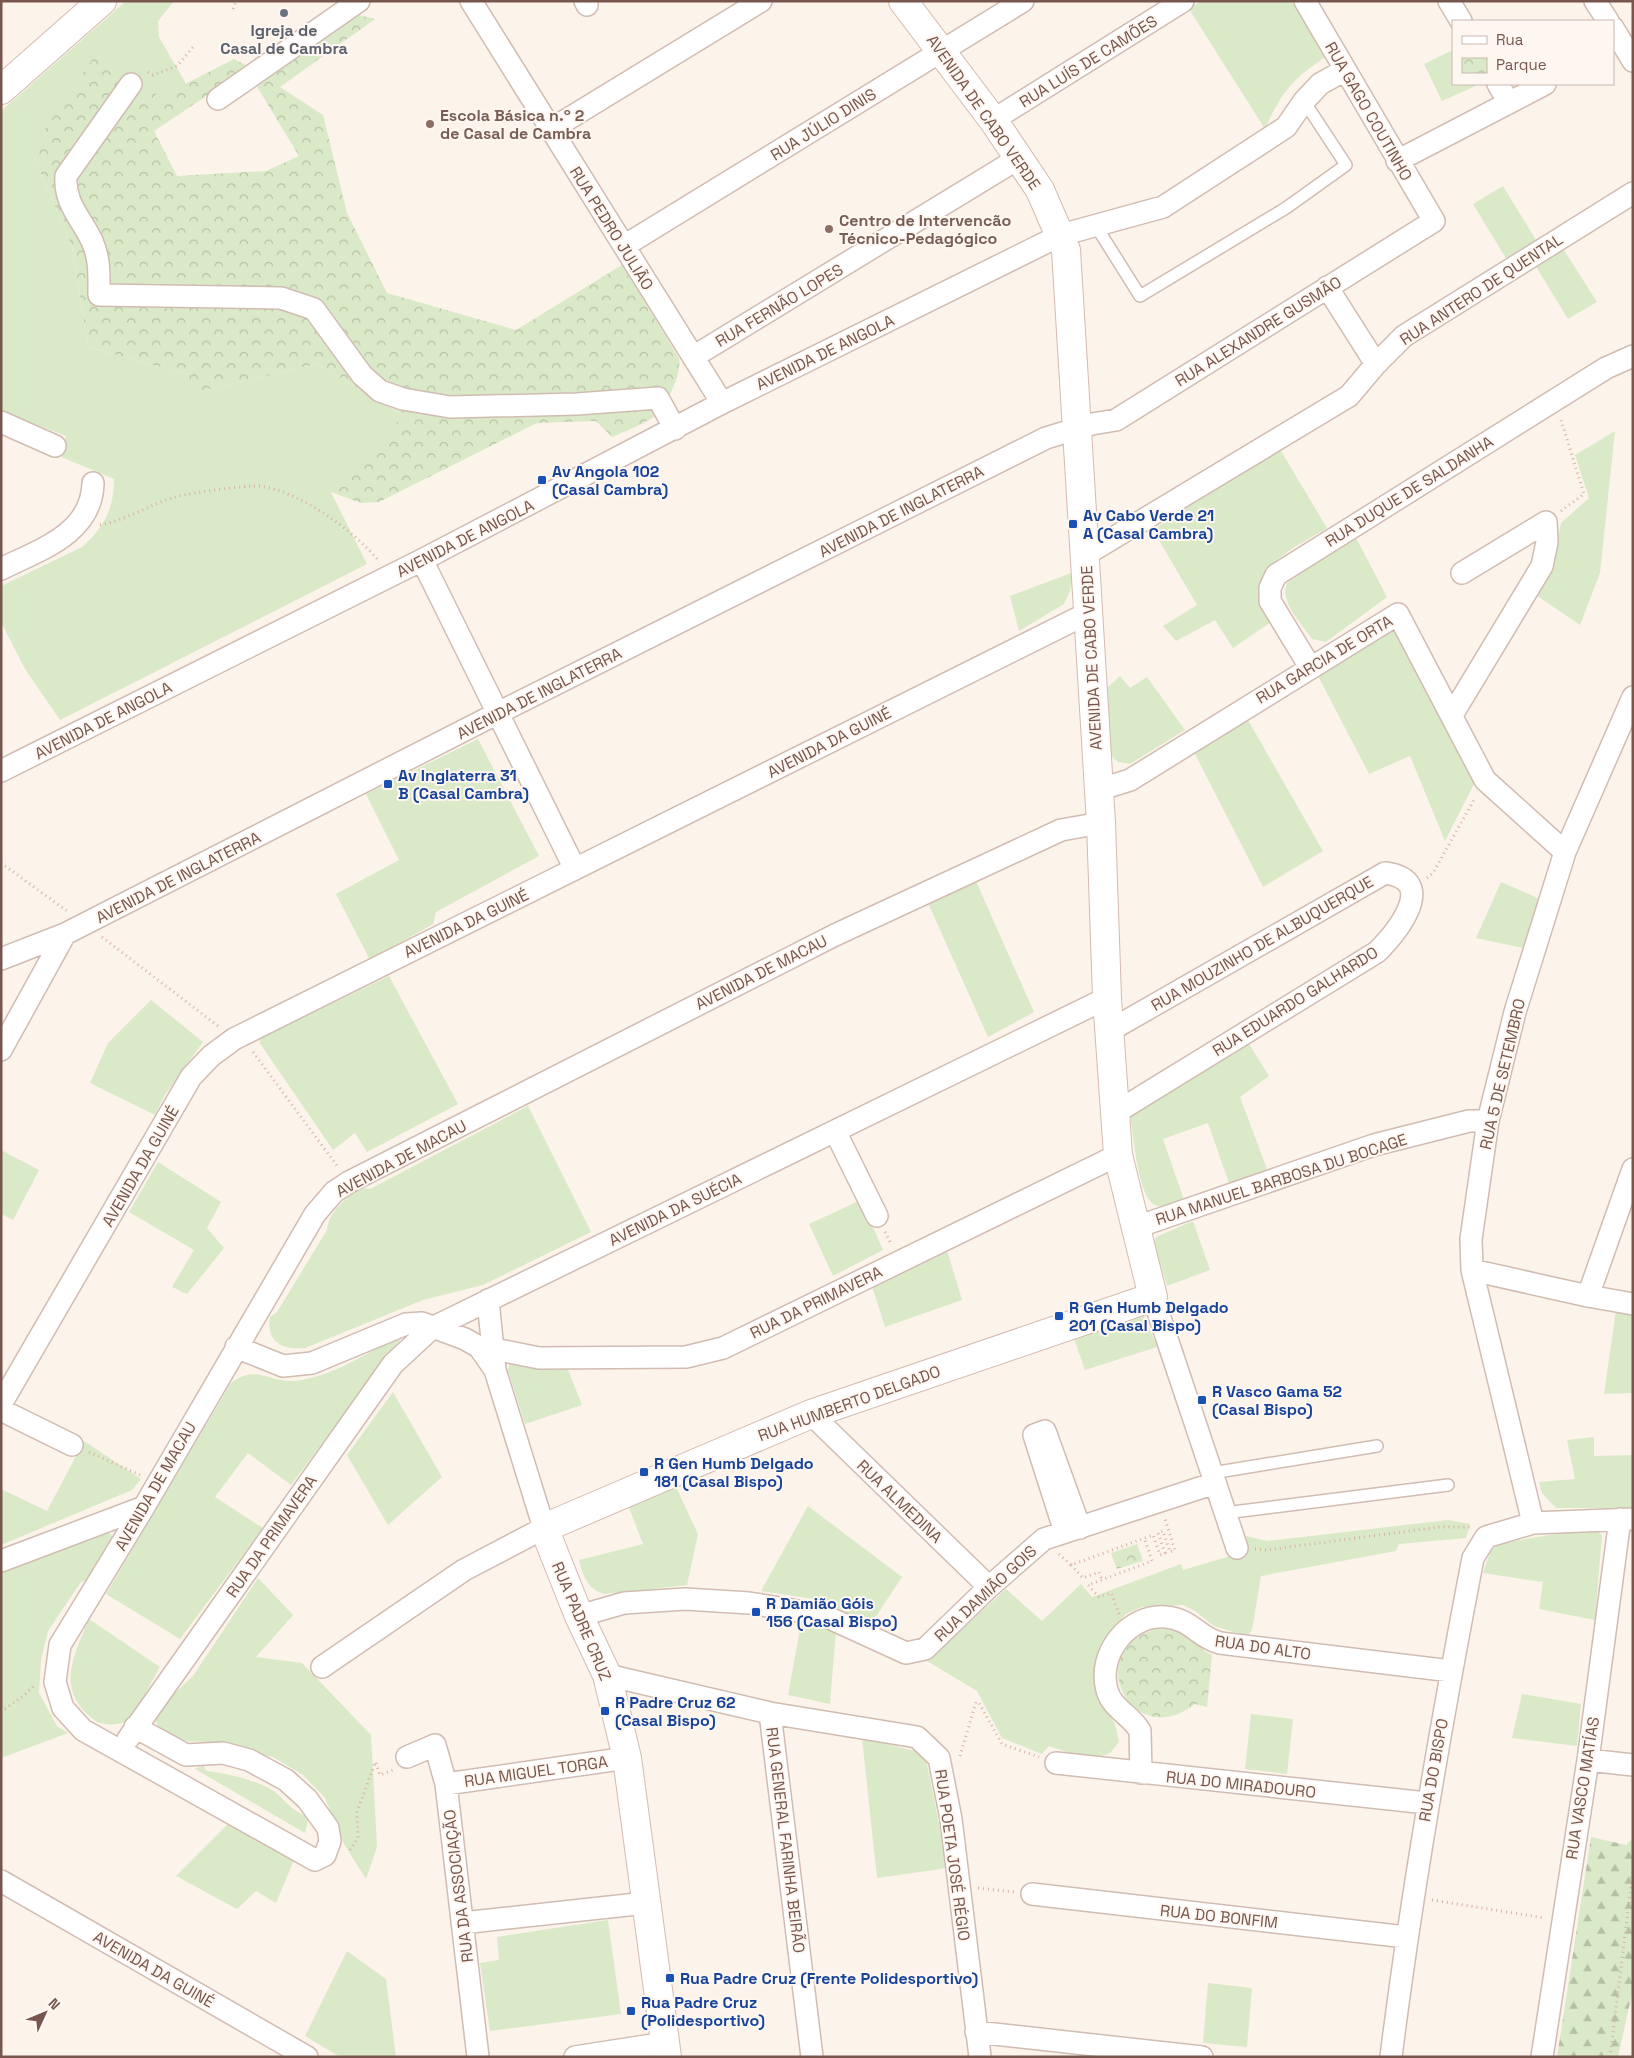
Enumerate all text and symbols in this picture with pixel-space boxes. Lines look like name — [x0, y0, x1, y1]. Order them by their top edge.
marker: Igreja de Casal de Cambra — [278, 7, 290, 19]
street label: RUA LUÍS DE CAMÕES — [1015, 10, 1161, 112]
place label: Igreja de Casal de Cambra — [220, 20, 348, 59]
legend — [1452, 20, 1614, 85]
text: Rua — [1496, 30, 1524, 49]
street label: AVENIDA DE CABO VERDE — [922, 31, 1045, 194]
street label: RUA GAGO COUTINHO — [1320, 38, 1417, 185]
text: Parque — [1496, 55, 1547, 74]
street label: RUA JÚLIO DINIS — [766, 83, 880, 165]
place label: Escola Básica n.º 2 de Casal de Cambra — [440, 105, 591, 144]
marker: Escola Básica n.º 2 de Casal de Cambra — [424, 118, 436, 130]
street label: RUA PEDRO JULIÃO — [565, 162, 658, 294]
place label: Centro de Intervencão Técnico-Pedagógico — [839, 210, 1011, 249]
marker: Centro de Intervencão Técnico-Pedagógico — [823, 223, 835, 235]
street label: RUA ANTERO DE QUENTAL — [1396, 229, 1567, 350]
street label: RUA FERNÃO LOPES — [712, 259, 847, 352]
street label: RUA ALEXANDRE GUSMÃO — [1171, 272, 1345, 391]
street label: AVENIDA DE ANGOLA — [753, 310, 898, 395]
street label: RUA DUQUE DE SALDANHA — [1321, 431, 1497, 552]
place label: Av Angola 102 (Casal Cambra) — [552, 461, 668, 500]
street label: AVENIDA DE INGLATERRA — [815, 461, 987, 562]
marker: Av Angola 102 (Casal Cambra) — [536, 474, 548, 486]
street label: AVENIDA DE ANGOLA — [393, 495, 537, 582]
place label: Av Cabo Verde 21 A (Casal Cambra) — [1083, 505, 1214, 544]
marker: Av Cabo Verde 21 A (Casal Cambra) — [1067, 518, 1079, 530]
street label: AVENIDA DE CABO VERDE — [1076, 565, 1107, 751]
street label: RUA GARCIA DE ORTA — [1252, 610, 1397, 709]
street label: AVENIDA DE INGLATERRA — [453, 643, 625, 744]
street label: AVENIDA DE ANGOLA — [31, 677, 175, 764]
street label: AVENIDA DA GUINÉ — [764, 702, 895, 783]
place label: Av Inglaterra 31 B (Casal Cambra) — [398, 765, 529, 804]
marker: Av Inglaterra 31 B (Casal Cambra) — [382, 778, 394, 790]
street label: AVENIDA DE INGLATERRA — [92, 827, 264, 928]
street label: RUA MOUZINHO DE ALBUQUERQUE — [1147, 871, 1377, 1016]
street label: AVENIDA DA GUINÉ — [400, 884, 532, 963]
street label: AVENIDA DE MACAU — [692, 930, 831, 1015]
street label: RUA EDUARDO GALHARDO — [1208, 942, 1382, 1061]
street label: RUA 5 DE SETEMBRO — [1475, 997, 1530, 1152]
street label: AVENIDA DA GUINÉ — [97, 1102, 184, 1231]
street label: AVENIDA DE MACAU — [332, 1115, 470, 1202]
street label: RUA MANUEL BARBOSA DU BOCAGE — [1153, 1129, 1410, 1230]
street label: AVENIDA DA SUÉCIA — [605, 1168, 745, 1251]
street label: RUA DA PRIMAVERA — [747, 1261, 886, 1344]
place label: R Gen Humb Delgado 201 (Casal Bispo) — [1069, 1297, 1229, 1336]
marker: R Gen Humb Delgado 201 (Casal Bispo) — [1053, 1310, 1065, 1322]
street label: RUA HUMBERTO DELGADO — [755, 1361, 943, 1446]
place label: R Vasco Gama 52 (Casal Bispo) — [1212, 1381, 1342, 1420]
marker: R Vasco Gama 52 (Casal Bispo) — [1196, 1394, 1208, 1406]
street label: AVENIDA DE MACAU — [110, 1418, 201, 1554]
place label: R Gen Humb Delgado 181 (Casal Bispo) — [654, 1453, 814, 1492]
street label: RUA ALMEDINA — [852, 1455, 947, 1548]
marker: R Gen Humb Delgado 181 (Casal Bispo) — [638, 1466, 650, 1478]
street label: RUA DA PRIMAVERA — [221, 1471, 322, 1602]
street label: RUA DAMIÃO GOIS — [930, 1540, 1041, 1646]
street label: RUA PADRE CRUZ — [547, 1558, 616, 1684]
place label: R Damião Góis 156 (Casal Bispo) — [766, 1593, 898, 1632]
marker: R Damião Góis 156 (Casal Bispo) — [750, 1606, 762, 1618]
street label: RUA DO ALTO — [1214, 1630, 1312, 1665]
place label: R Padre Cruz 62 (Casal Bispo) — [615, 1692, 736, 1731]
marker: R Padre Cruz 62 (Casal Bispo) — [599, 1705, 611, 1717]
street label: RUA VASCO MATÍAS — [1561, 1715, 1604, 1861]
street label: RUA DO BISPO — [1414, 1717, 1453, 1823]
street label: RUA GENERAL FARINHA BEIRÃO — [761, 1726, 810, 1954]
street label: RUA MIGUEL TORGA — [463, 1751, 609, 1792]
street label: RUA DO MIRADOURO — [1165, 1766, 1317, 1803]
street label: RUA POETA JOSÉ RÉGIO — [930, 1768, 975, 1942]
street label: RUA DA ASSOCIAÇÃO — [439, 1808, 478, 1964]
street label: RUA DO BONFIM — [1159, 1900, 1279, 1933]
street label: AVENIDA DA GUINÉ — [89, 1926, 218, 2013]
place label: Rua Padre Cruz (Frente Polidesportivo) — [680, 1968, 978, 1989]
marker: Rua Padre Cruz (Frente Polidesportivo) — [664, 1972, 676, 1984]
north arrow — [20, 1988, 70, 2038]
place label: Rua Padre Cruz (Polidesportivo) — [641, 1992, 765, 2031]
text: N — [45, 1994, 64, 2014]
marker: Rua Padre Cruz (Polidesportivo) — [625, 2005, 637, 2017]

